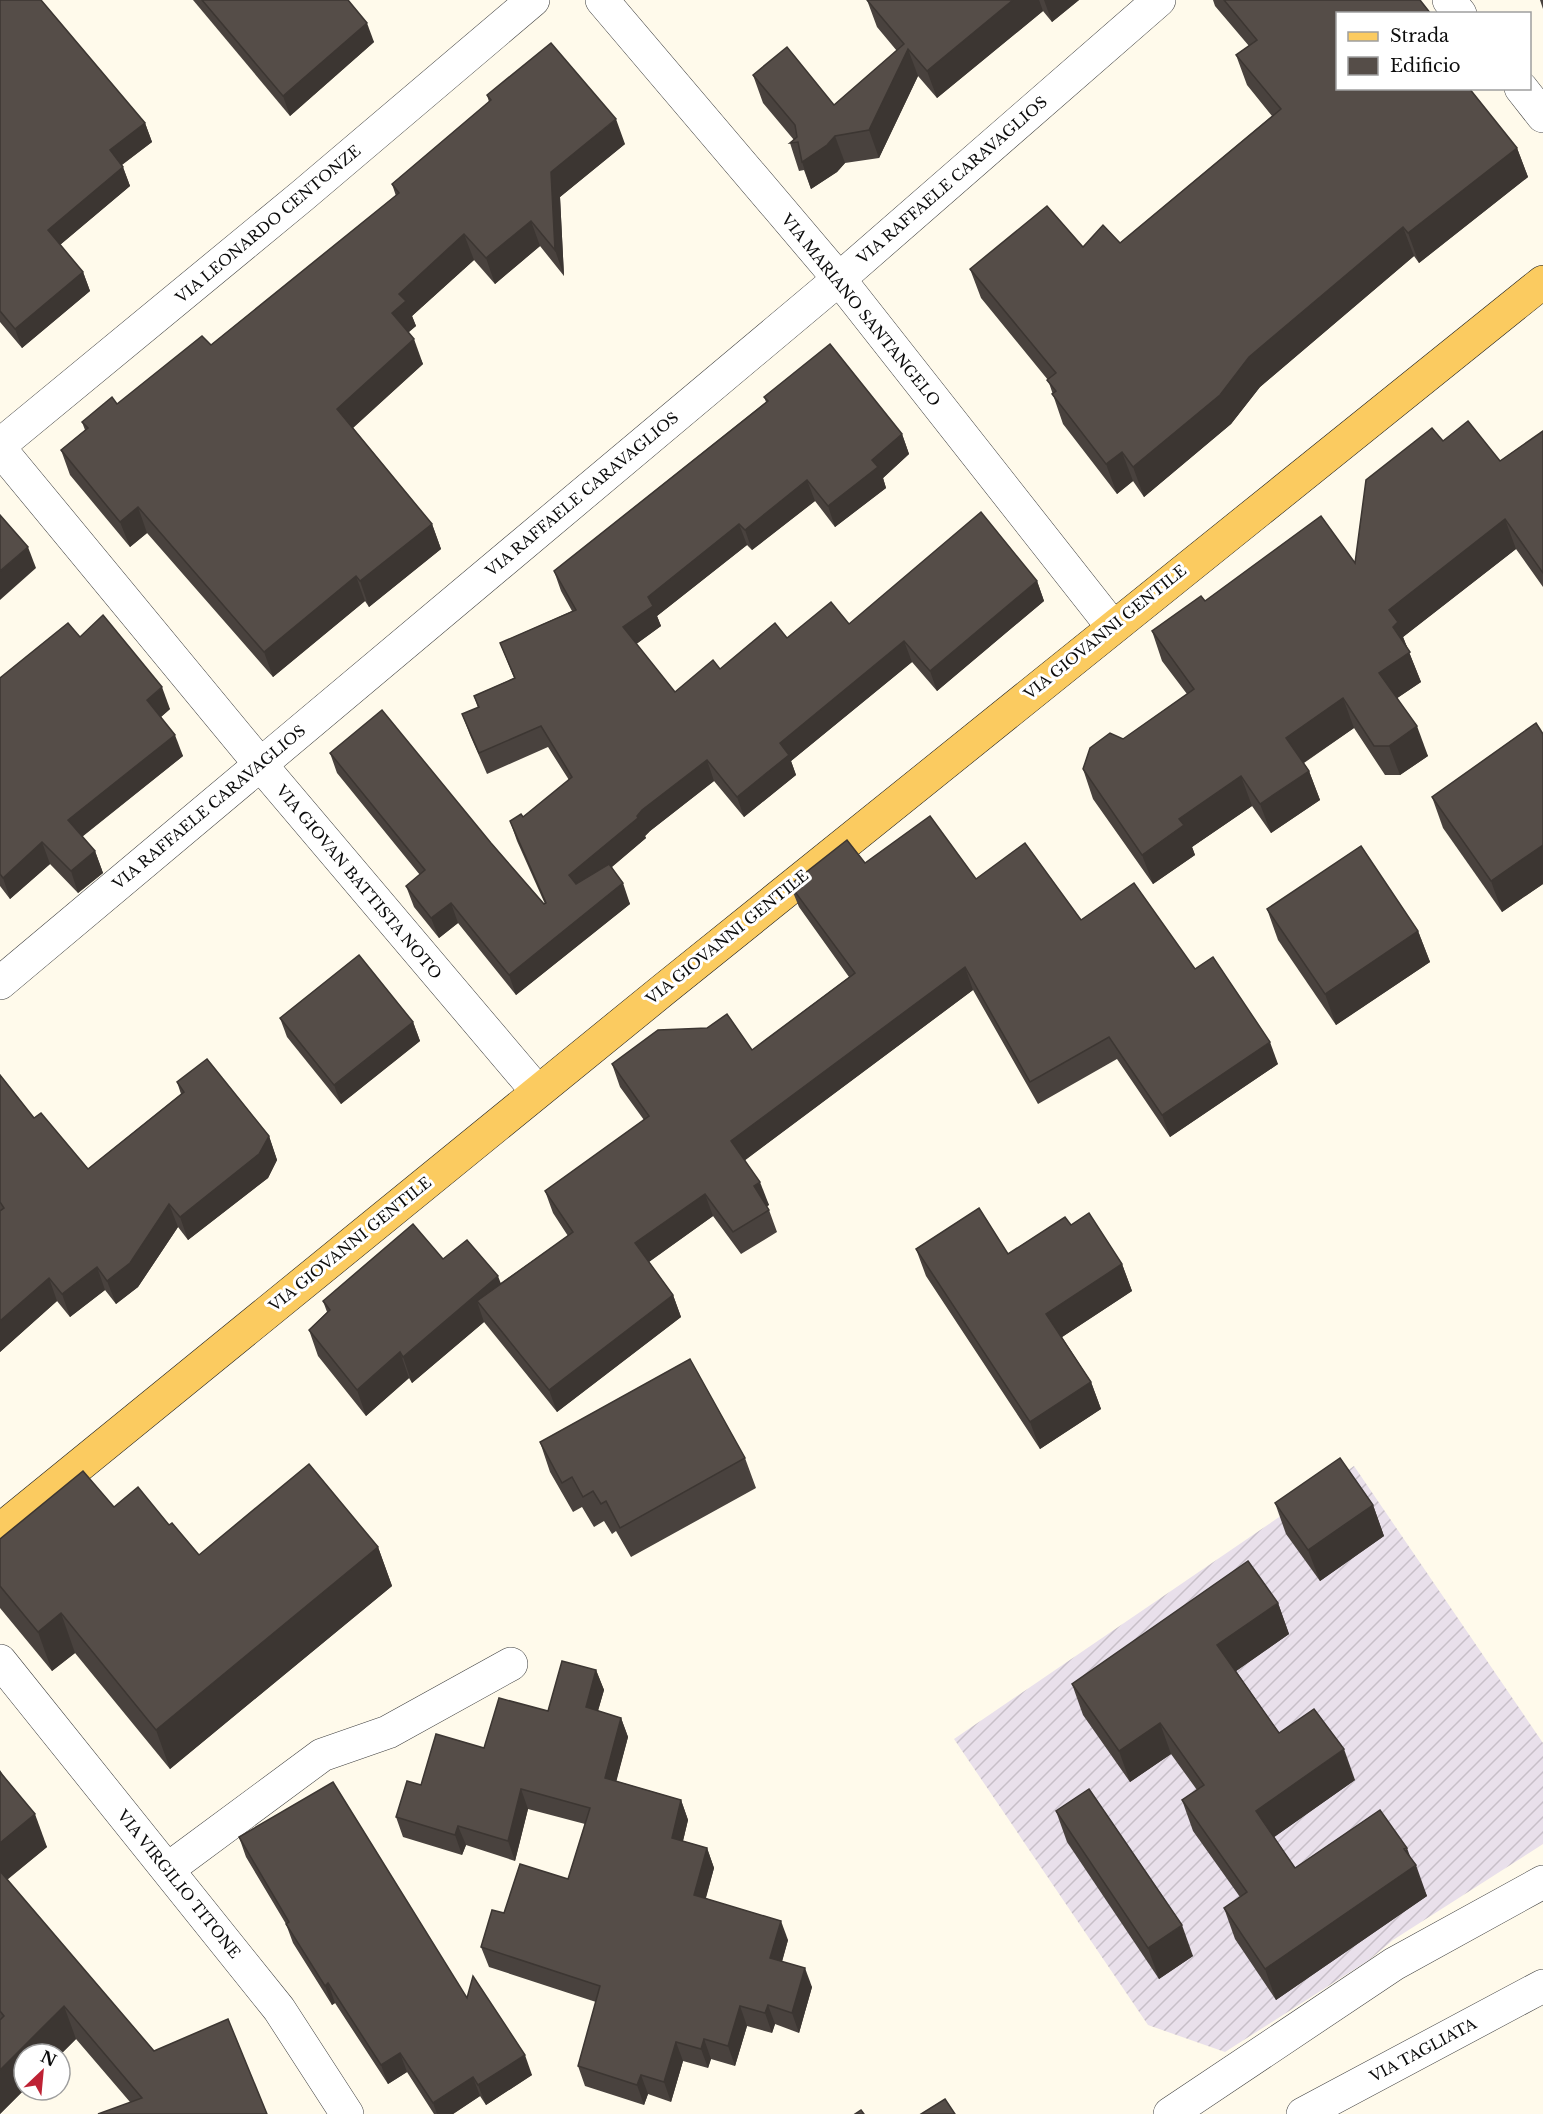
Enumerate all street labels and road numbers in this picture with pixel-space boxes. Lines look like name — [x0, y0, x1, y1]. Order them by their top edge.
street label: VIA RAFFAELE CARAVAGLIOS — [852, 92, 1051, 268]
street label: VIA LEONARDO CENTONZE — [171, 141, 365, 308]
street label: VIA MARIANO SANTANGELO — [777, 209, 945, 410]
street label: VIA RAFFAELE CARAVAGLIOS — [481, 408, 682, 581]
street label: VIA GIOVANNI GENTILE — [1019, 561, 1190, 704]
street label: VIA RAFFAELE CARAVAGLIOS — [108, 721, 309, 894]
street label: VIA GIOVAN BATTISTA NOTO — [272, 780, 446, 983]
street label: VIA GIOVANNI GENTILE — [641, 866, 812, 1009]
street label: VIA GIOVANNI GENTILE — [264, 1173, 435, 1316]
street label: VIA VIRGILIO TITONE — [113, 1805, 245, 1962]
street label: VIA TAGLIATA — [1365, 2014, 1480, 2087]

